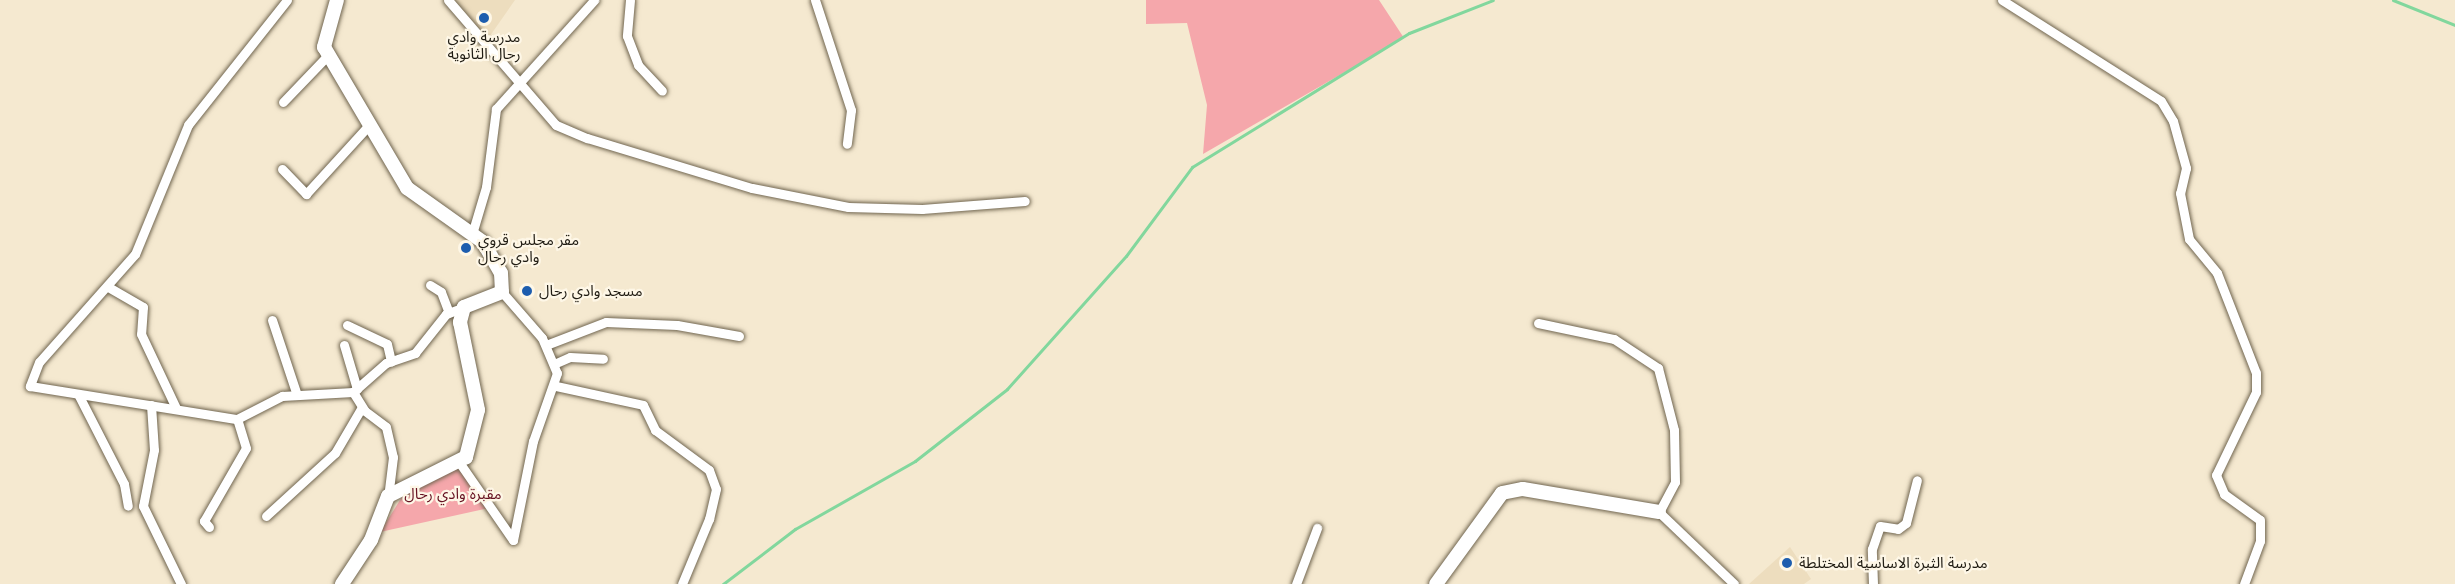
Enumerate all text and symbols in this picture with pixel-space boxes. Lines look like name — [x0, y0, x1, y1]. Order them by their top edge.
marker: مدرسة وادي رحال الثانوية — [477, 11, 491, 25]
place label: مدرسة وادي رحال الثانوية — [448, 27, 520, 62]
place label: مقر مجلس قروي وادي رحال — [478, 230, 579, 265]
marker: مقر مجلس قروي وادي رحال — [459, 241, 473, 255]
place label: مسجد وادي رحال — [539, 282, 643, 300]
marker: مسجد وادي رحال — [520, 284, 534, 298]
park label: مقبرة وادي رحال — [404, 485, 502, 503]
place label: مدرسة الثبرة الاساسية المختلطة — [1799, 554, 1988, 572]
marker: مدرسة الثبرة الاساسية المختلطة — [1780, 556, 1794, 570]

